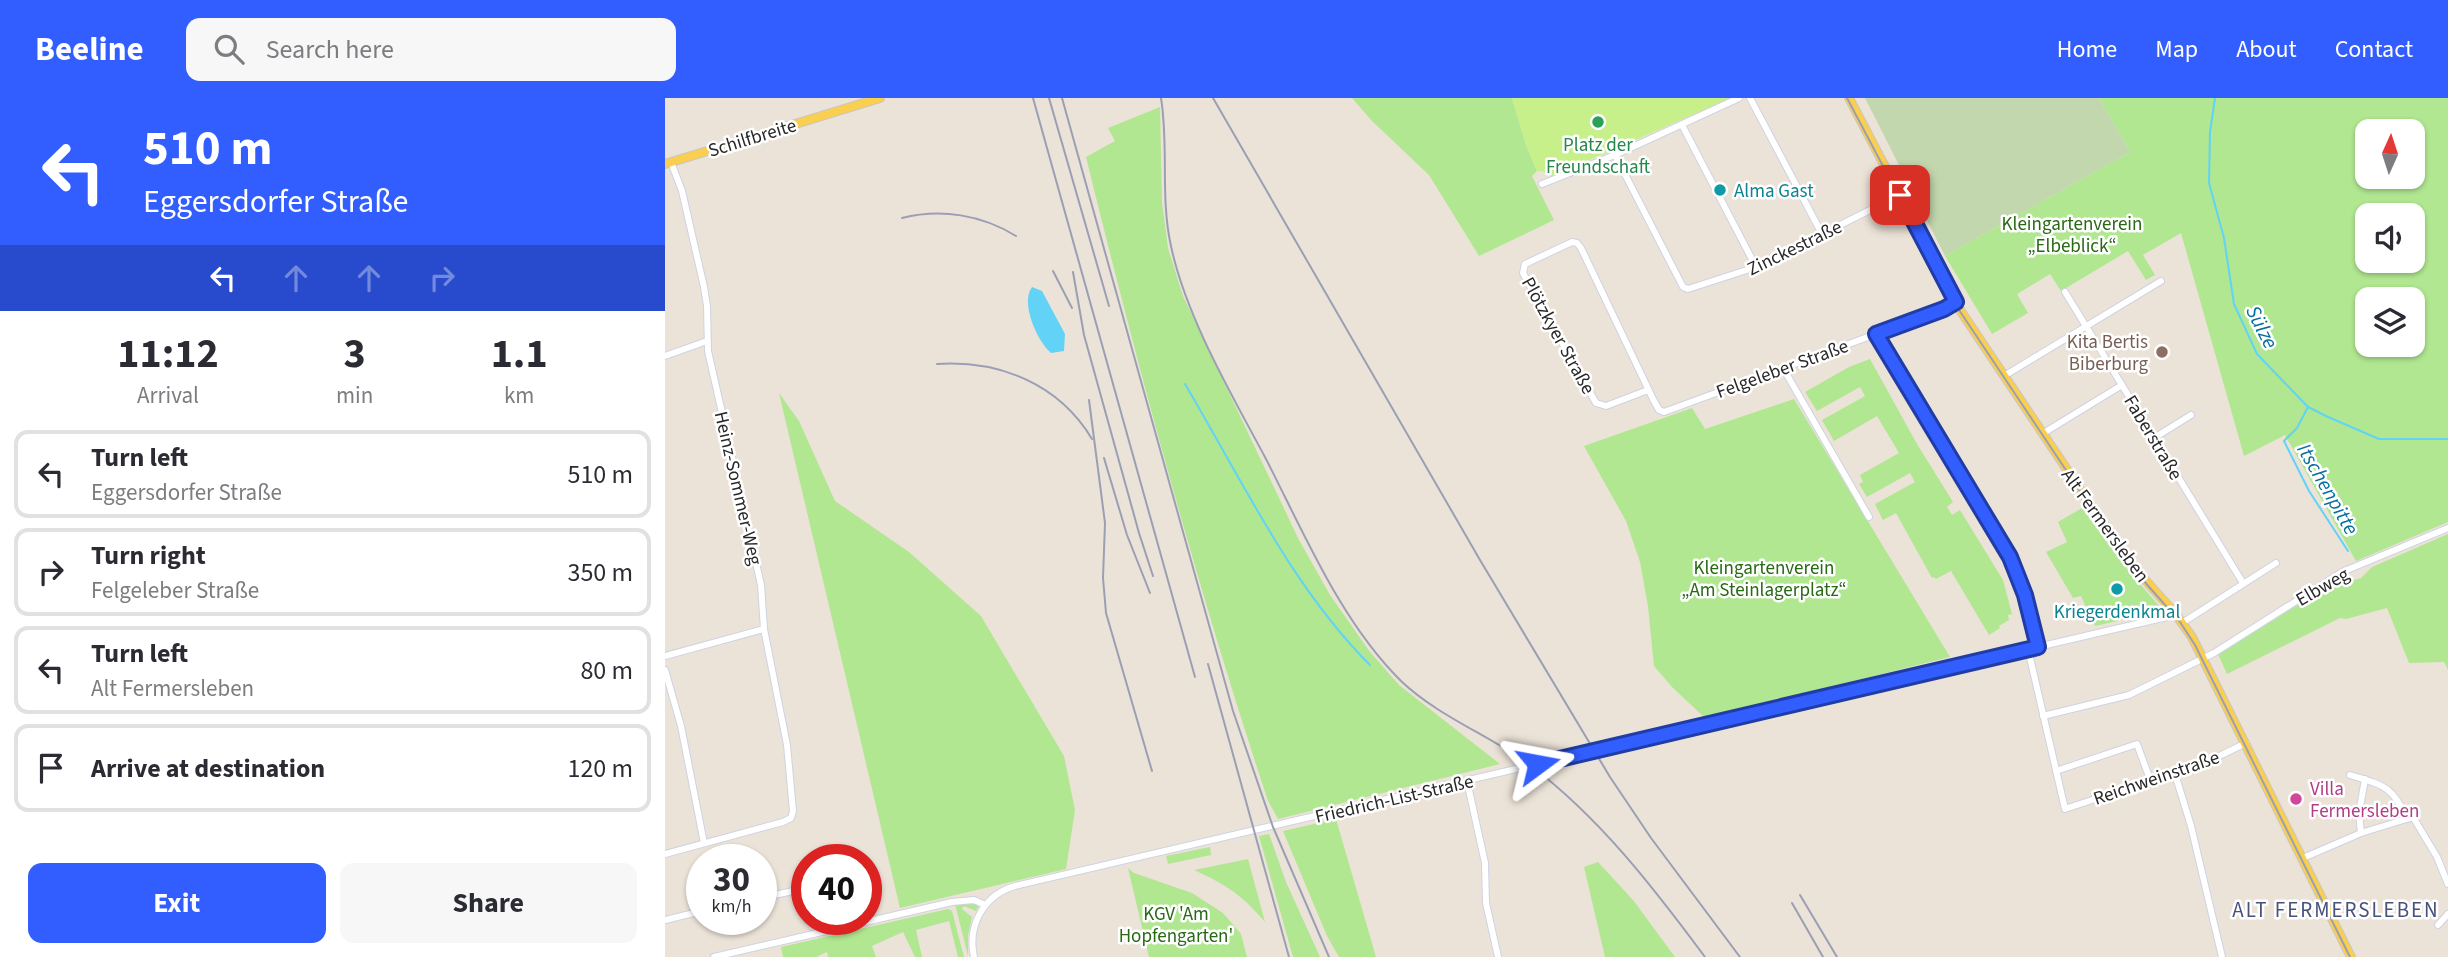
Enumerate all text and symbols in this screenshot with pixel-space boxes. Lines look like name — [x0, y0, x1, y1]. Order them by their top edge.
search box — [186, 18, 676, 81]
text: Beeline — [35, 26, 144, 73]
icon: search — [210, 30, 248, 68]
text: Search here — [266, 31, 394, 68]
text: Home — [2057, 32, 2117, 67]
text: Map — [2155, 32, 2198, 67]
text: About — [2236, 32, 2297, 67]
text: Contact — [2335, 32, 2413, 67]
street label: Schilfbreite — [705, 112, 800, 165]
text: 510 m — [143, 114, 272, 184]
marker: Platz der Freundschaft — [1590, 114, 1606, 130]
north arrow — [2355, 119, 2425, 189]
map controls — [2355, 119, 2425, 357]
icon: left — [28, 126, 119, 217]
place label: Platz der Freundschaft — [1546, 132, 1651, 181]
pin — [1870, 165, 1930, 225]
icon: arrive — [1881, 176, 1919, 214]
place label: Alma Gast — [1734, 178, 1814, 205]
text: Eggersdorfer Straße — [143, 179, 408, 225]
marker: Alma Gast — [1712, 182, 1728, 198]
button: sound — [2355, 203, 2425, 273]
park label: Kleingartenverein „Elbeblick“ — [2002, 211, 2142, 260]
street label: Zinckestraße — [1743, 214, 1847, 283]
icon: left — [204, 259, 242, 297]
icon: ahead — [277, 259, 315, 297]
icon: ahead — [350, 259, 388, 297]
icon: right — [423, 259, 461, 297]
street label: Plötzkyer Straße — [1514, 272, 1601, 399]
button: layers — [2355, 287, 2425, 357]
water label: Sülze — [2238, 300, 2286, 354]
text: 11:12 — [117, 324, 219, 384]
text: 3 — [344, 324, 366, 384]
text: 1.1 — [491, 324, 548, 384]
place label: Kita Bertis Biberburg — [2067, 329, 2148, 378]
street label: Felgeleber Straße — [1713, 333, 1852, 406]
marker: Kita Bertis Biberburg — [2154, 344, 2170, 360]
text: Arrival — [137, 379, 199, 412]
text: min — [336, 379, 373, 412]
text: km — [504, 379, 534, 412]
street label: Faberstraße — [2117, 390, 2189, 485]
street label: Heinz-Sommer-Weg — [707, 409, 768, 568]
water label: Itschenpitte — [2290, 438, 2366, 540]
text: Turn left — [91, 439, 188, 476]
icon: left — [32, 455, 70, 493]
text: 510 m — [567, 456, 633, 493]
street label: Alt Fermersleben — [2054, 463, 2155, 588]
text: Eggersdorfer Straße — [91, 476, 282, 509]
text: Turn right — [91, 537, 206, 574]
icon: right — [32, 553, 70, 591]
text: 350 m — [567, 554, 633, 591]
park label: Kleingartenverein „Am Steinlagerplatz“ — [1681, 555, 1847, 604]
street label: Elbweg — [2291, 561, 2355, 613]
text: Felgeleber Straße — [91, 574, 259, 607]
marker: Kriegerdenkmal — [2109, 581, 2125, 597]
place label: Kriegerdenkmal — [2054, 599, 2180, 626]
text: Turn left — [91, 635, 188, 672]
icon: left — [32, 651, 70, 689]
text: 80 m — [580, 652, 633, 689]
text: Alt Fermersleben — [91, 672, 254, 705]
position arrow — [1501, 727, 1575, 801]
street label: Reichweinstraße — [2090, 744, 2223, 813]
icon: arrive — [32, 749, 70, 787]
text: Arrive at destination — [91, 750, 325, 787]
text: 120 m — [567, 750, 633, 787]
street label: Friedrich-List-Straße — [1313, 768, 1476, 831]
place label: Villa Fermersleben — [2310, 776, 2419, 825]
marker: Villa Fermersleben — [2288, 791, 2304, 807]
speed limit sign: 40 — [791, 844, 882, 935]
text: 30 — [713, 855, 750, 905]
button: Exit — [28, 863, 326, 943]
button: Share — [340, 863, 637, 943]
text: km/h — [712, 894, 751, 919]
district label: ALT FERMERSLEBEN — [2232, 895, 2440, 925]
park label: KGV 'Am Hopfengarten' — [1119, 901, 1233, 950]

